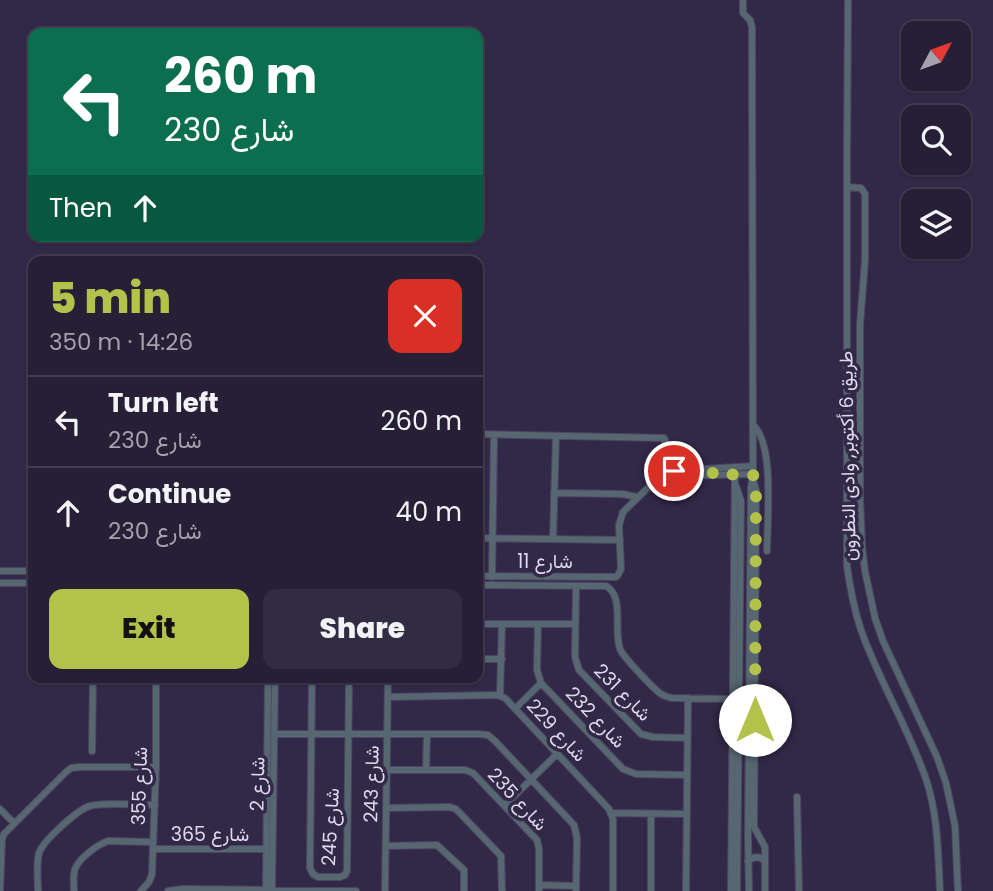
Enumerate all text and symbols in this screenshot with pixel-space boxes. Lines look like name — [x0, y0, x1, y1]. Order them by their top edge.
north arrow — [901, 21, 971, 91]
map controls — [901, 21, 971, 259]
text: 260 m — [164, 42, 317, 110]
icon: left — [49, 56, 140, 147]
button: search — [901, 105, 971, 175]
text: شارع 230 — [164, 107, 294, 152]
icon: ahead — [126, 189, 164, 227]
button: layers — [901, 189, 971, 259]
text: Then — [49, 190, 112, 226]
text: 5 min — [49, 269, 171, 328]
button: close — [388, 279, 462, 353]
text: 350 m · 14:26 — [49, 326, 193, 358]
street label: طريق 6 أكتوبر, وادى النطرون — [832, 351, 863, 561]
text: Turn left — [108, 385, 219, 421]
icon: left — [49, 403, 87, 441]
text: 260 m — [380, 403, 462, 439]
text: شارع 230 — [108, 424, 202, 456]
pin — [644, 441, 704, 501]
icon: arrive — [655, 452, 693, 490]
text: Continue — [108, 476, 231, 512]
icon: ahead — [49, 494, 87, 532]
text: 40 m — [396, 494, 462, 530]
text: شارع 230 — [108, 515, 202, 547]
street label: شارع 11 — [517, 548, 573, 575]
button: Exit — [49, 589, 249, 669]
button: Share — [263, 589, 462, 669]
street label: شارع 231 — [588, 658, 657, 727]
street label: شارع 232 — [559, 681, 632, 754]
position arrow — [718, 683, 792, 757]
street label: شارع 229 — [520, 693, 593, 768]
street label: شارع 243 — [357, 745, 386, 823]
street label: شارع 355 — [125, 746, 154, 826]
street label: شارع 2 — [244, 757, 271, 811]
street label: شارع 235 — [481, 762, 554, 837]
street label: شارع 245 — [315, 787, 346, 867]
street label: شارع 365 — [171, 821, 249, 848]

